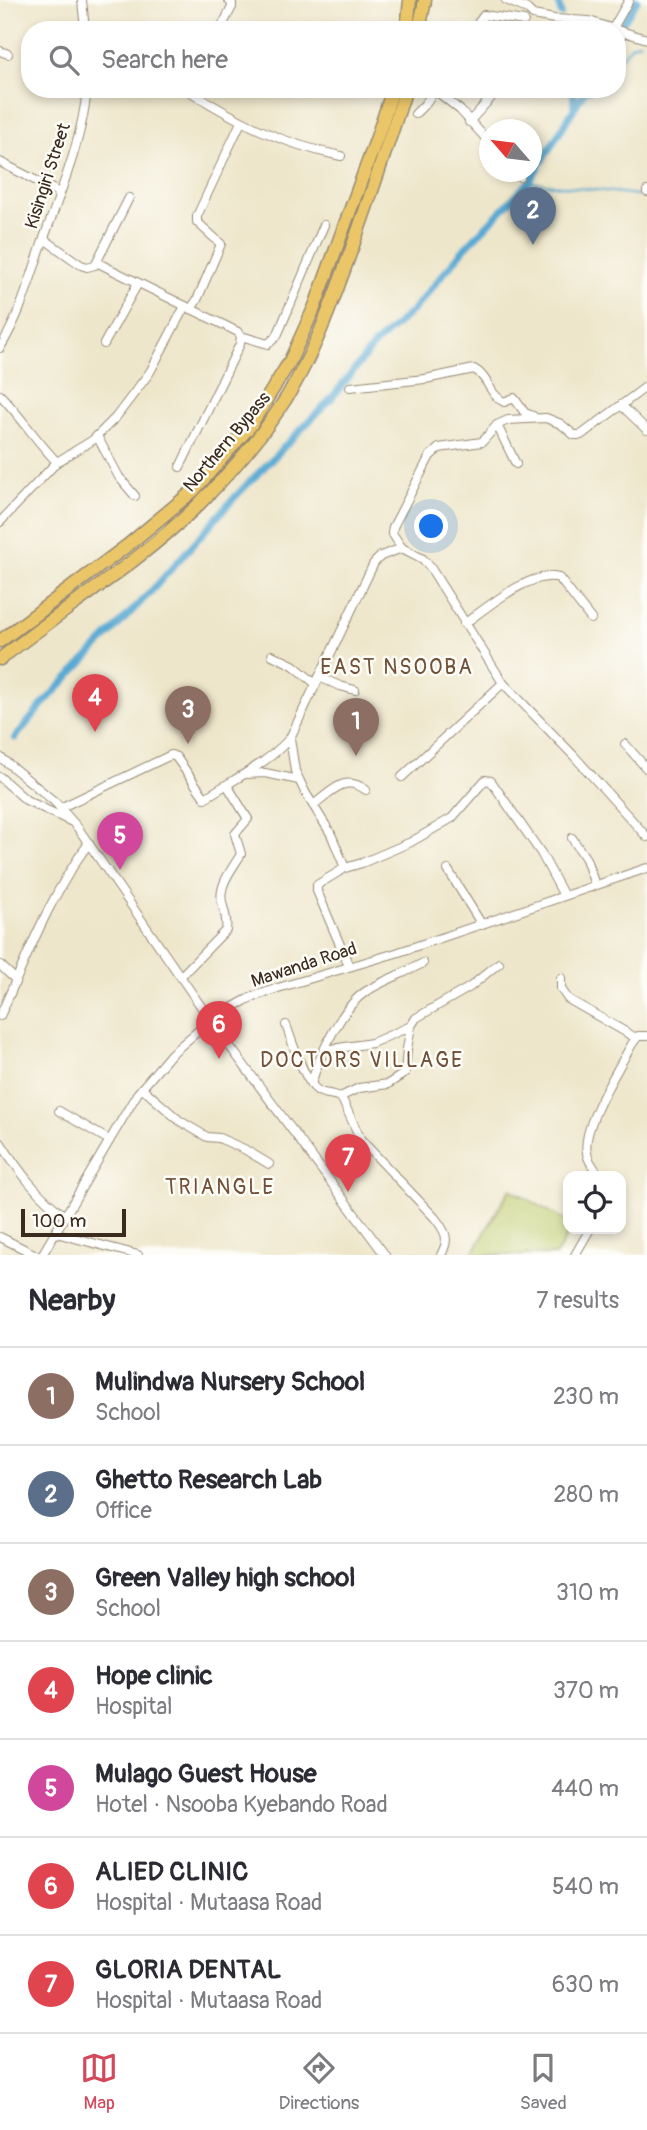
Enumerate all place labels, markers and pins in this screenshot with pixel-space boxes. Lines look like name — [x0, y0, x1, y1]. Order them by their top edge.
pin: 2 — [510, 187, 556, 245]
pin: 4 — [72, 674, 118, 732]
pin: 3 — [165, 686, 211, 744]
pin: 1 — [333, 698, 379, 756]
pin: 5 — [97, 812, 143, 870]
pin: 6 — [196, 1001, 242, 1059]
pin: 7 — [325, 1134, 371, 1192]

